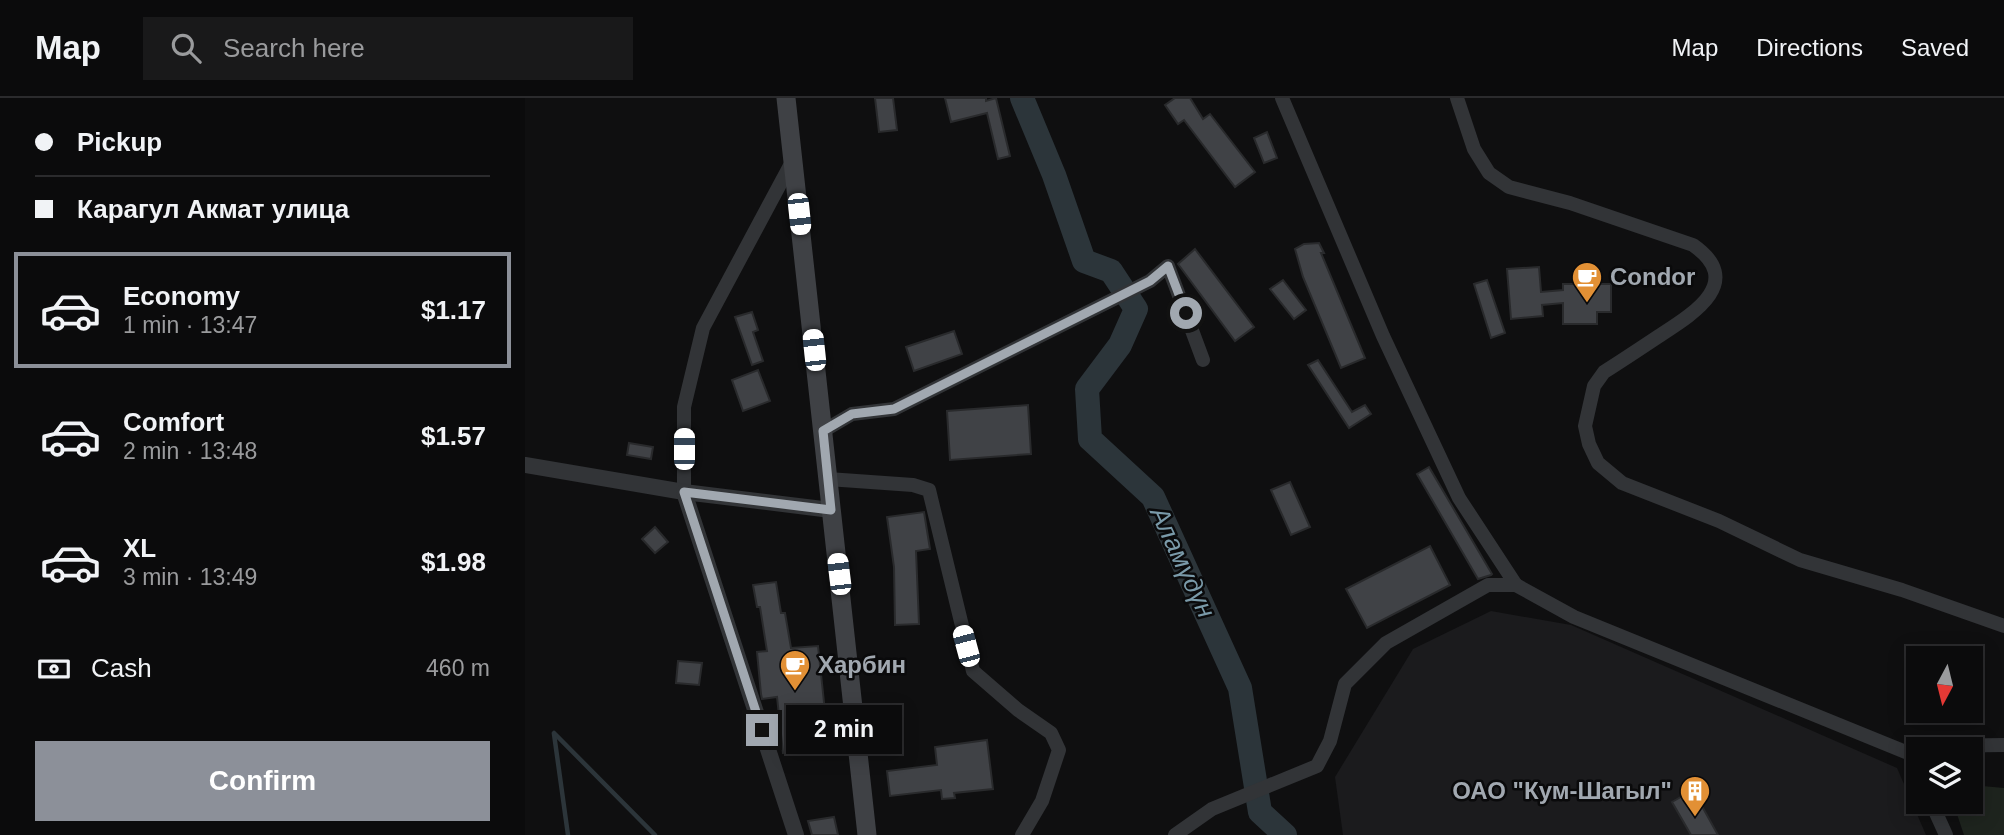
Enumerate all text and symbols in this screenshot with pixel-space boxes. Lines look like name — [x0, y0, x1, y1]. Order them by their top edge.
search box — [143, 17, 633, 80]
text: Map — [35, 29, 101, 66]
icon: search — [167, 29, 205, 67]
text: Search here — [223, 33, 365, 63]
text: Map — [1672, 34, 1718, 61]
text: Directions — [1756, 34, 1863, 61]
text: Saved — [1901, 34, 1969, 61]
text: Pickup — [77, 127, 162, 157]
car — [787, 192, 812, 236]
text: Карагул Акмат улица — [77, 194, 349, 224]
cafe icon: Condor — [1570, 260, 1604, 304]
place label: Condor — [1610, 263, 1695, 290]
icon: car — [39, 279, 102, 342]
text: Economy — [123, 281, 240, 311]
text: $1.17 — [421, 295, 486, 325]
route start — [1170, 297, 1202, 329]
text: 1 min · 13:47 — [123, 312, 257, 338]
car — [802, 328, 827, 372]
icon: car — [39, 405, 102, 468]
text: Comfort — [123, 407, 224, 437]
text: $1.57 — [421, 421, 486, 451]
car — [674, 428, 695, 470]
text: 2 min · 13:48 — [123, 438, 257, 464]
water label: Аламүдүн — [1143, 500, 1222, 622]
icon: car — [39, 531, 102, 594]
text: XL — [123, 533, 156, 563]
text: $1.98 — [421, 547, 486, 577]
car — [827, 552, 852, 596]
text: 3 min · 13:49 — [123, 564, 257, 590]
car — [951, 623, 982, 669]
north arrow — [1906, 646, 1983, 723]
map controls — [1906, 646, 1983, 814]
cafe icon: Харбин — [778, 648, 812, 692]
icon: cash — [35, 650, 73, 688]
place label: Харбин — [818, 651, 906, 678]
text: Cash — [91, 653, 152, 683]
text: 460 m — [426, 655, 490, 681]
callout: 2 min — [787, 706, 902, 754]
route end — [746, 714, 778, 746]
text: 2 min — [814, 716, 874, 742]
button: layers — [1906, 737, 1983, 814]
button: Confirm — [35, 741, 490, 821]
building icon: ОАО "Кум-Шагыл" — [1678, 774, 1712, 818]
place label: ОАО "Кум-Шагыл" — [1452, 777, 1672, 804]

